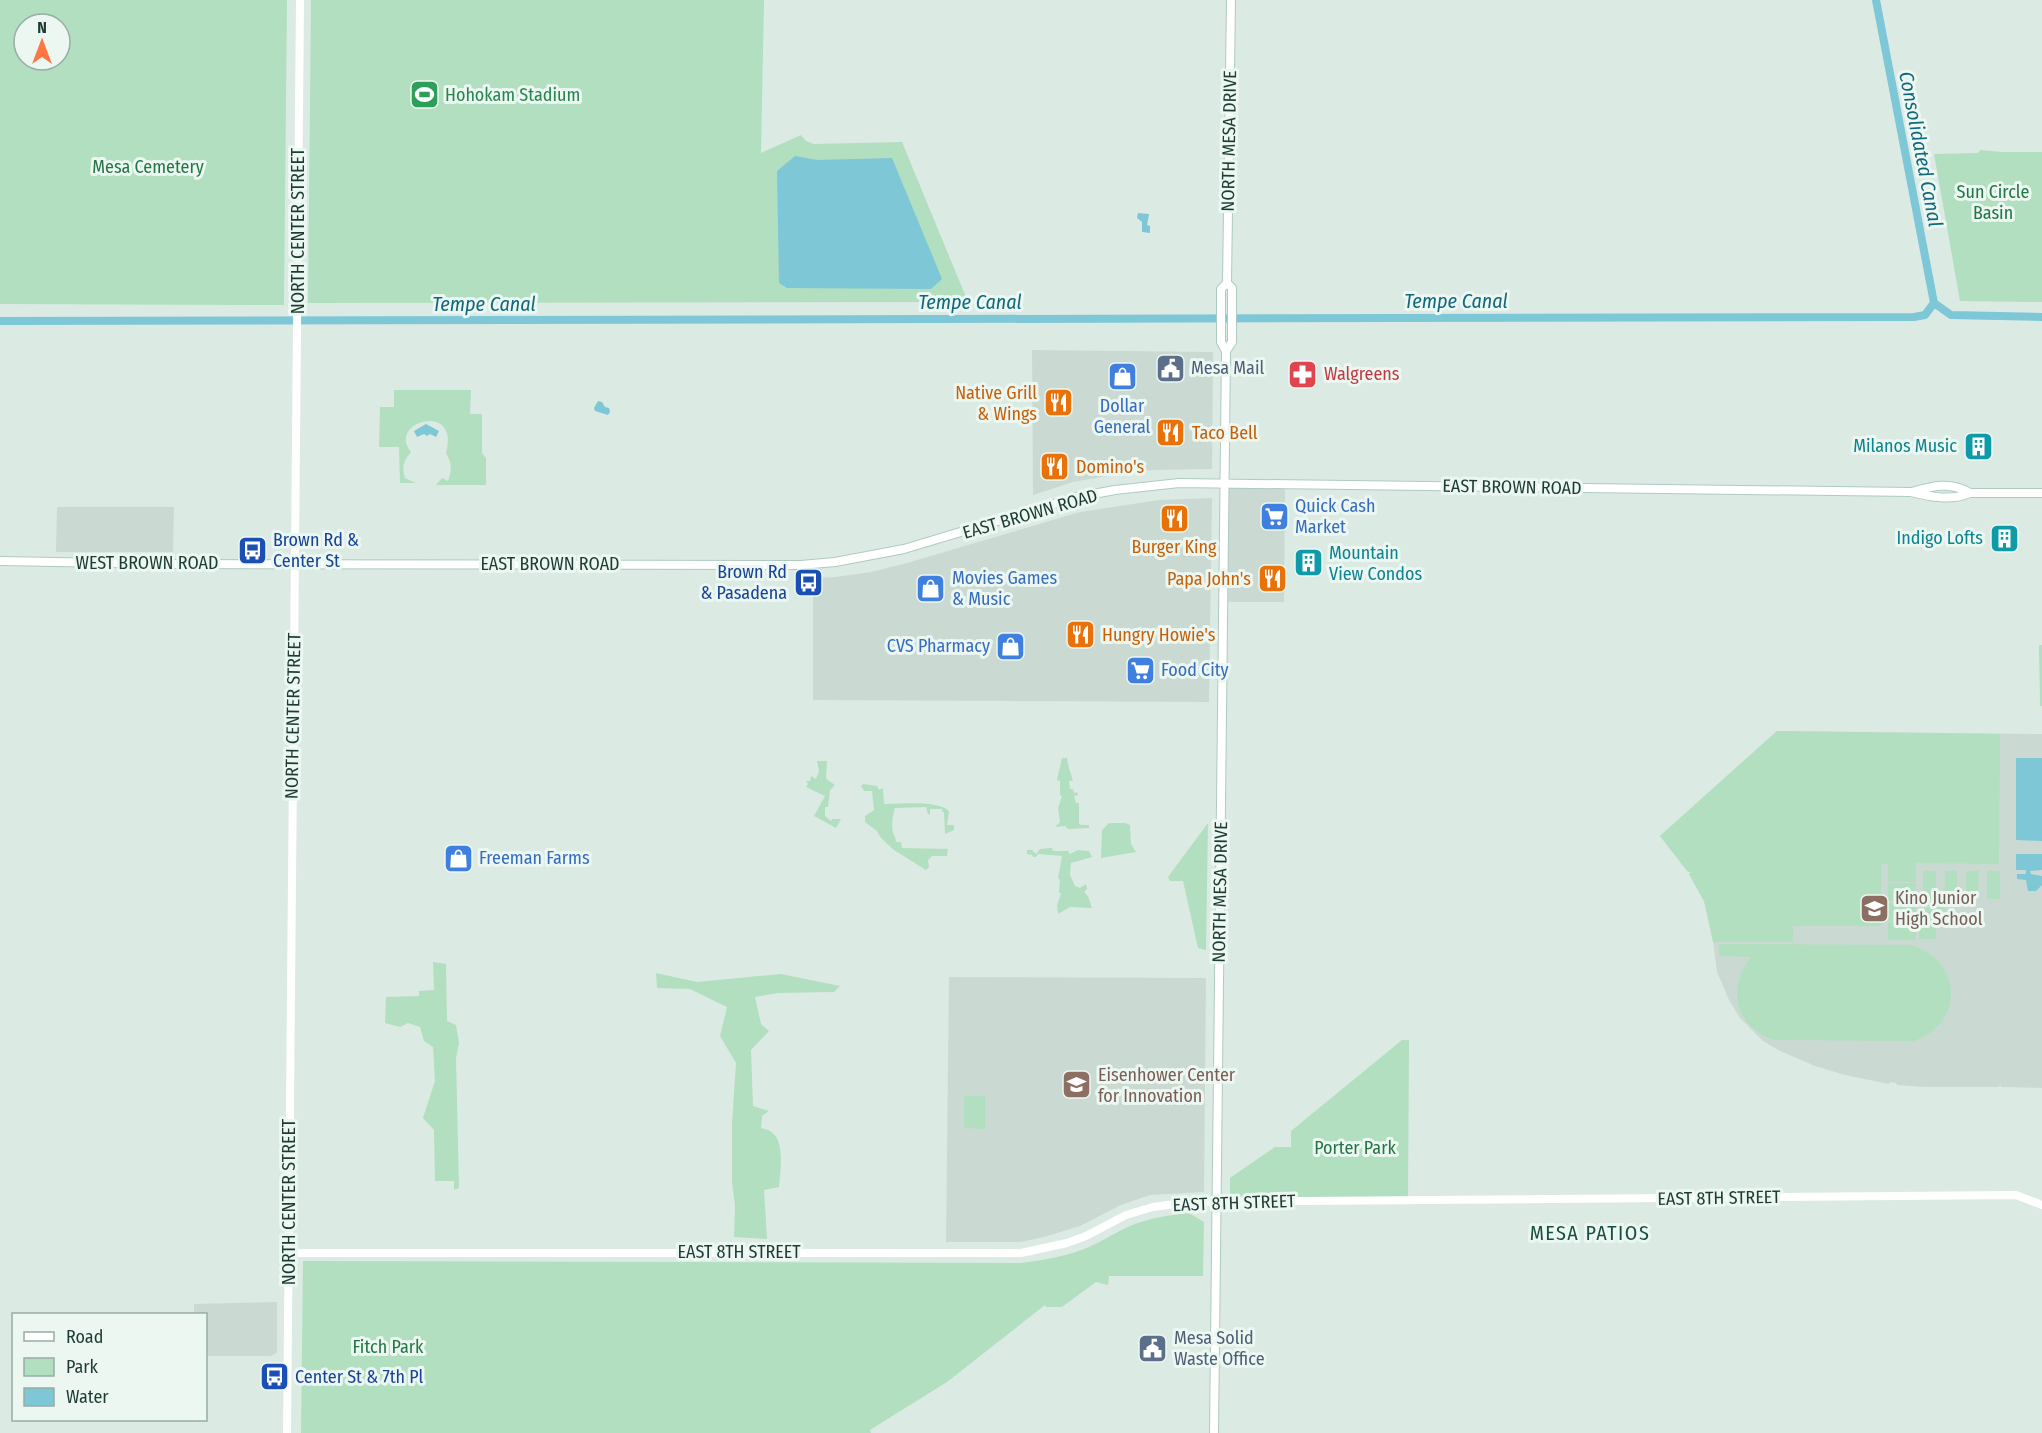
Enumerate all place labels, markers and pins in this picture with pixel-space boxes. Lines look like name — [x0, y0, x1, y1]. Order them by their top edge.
sports icon: Hohokam Stadium — [408, 79, 440, 111]
place label: Hohokam Stadium — [445, 84, 580, 106]
public building icon: Mesa Mail — [1154, 352, 1186, 384]
place label: Mesa Mail — [1191, 357, 1264, 379]
pharmacy icon: Walgreens — [1287, 358, 1319, 390]
shop icon: Dollar General — [1106, 361, 1138, 393]
place label: Walgreens — [1324, 363, 1400, 385]
place label: Native Grill & Wings — [955, 382, 1037, 425]
restaurant icon: Native Grill & Wings — [1042, 387, 1074, 419]
place label: Dollar General — [1094, 395, 1151, 438]
restaurant icon: Taco Bell — [1155, 417, 1187, 449]
place label: Taco Bell — [1192, 422, 1258, 444]
building icon: Milanos Music — [1962, 430, 1994, 462]
place label: Milanos Music — [1853, 435, 1957, 457]
restaurant icon: Domino's — [1039, 451, 1071, 483]
place label: Domino's — [1076, 456, 1145, 478]
place label: Quick Cash Market — [1295, 495, 1375, 538]
supermarket icon: Quick Cash Market — [1258, 500, 1290, 532]
restaurant icon: Burger King — [1158, 502, 1190, 534]
building icon: Indigo Lofts — [1988, 522, 2020, 554]
place label: Indigo Lofts — [1897, 527, 1983, 549]
place label: Brown Rd & Center St — [273, 529, 359, 572]
bus stop icon: Brown Rd & Center St — [236, 534, 268, 566]
place label: Burger King — [1132, 536, 1217, 558]
place label: Mountain View Condos — [1329, 542, 1422, 585]
building icon: Mountain View Condos — [1292, 547, 1324, 579]
place label: Brown Rd & Pasadena — [700, 561, 787, 604]
restaurant icon: Papa John's — [1256, 563, 1288, 595]
bus stop icon: Brown Rd & Pasadena — [792, 566, 824, 598]
place label: Movies Games & Music — [952, 567, 1057, 610]
place label: Papa John's — [1167, 568, 1251, 590]
shop icon: Movies Games & Music — [915, 572, 947, 604]
restaurant icon: Hungry Howie's — [1065, 619, 1097, 651]
place label: Hungry Howie's — [1102, 624, 1216, 646]
shop icon: CVS Pharmacy — [995, 630, 1027, 662]
place label: CVS Pharmacy — [887, 635, 990, 657]
supermarket icon: Food City — [1124, 654, 1156, 686]
place label: Food City — [1161, 659, 1229, 681]
shop icon: Freeman Farms — [442, 842, 474, 874]
place label: Freeman Farms — [479, 847, 590, 869]
place label: Kino Junior High School — [1895, 887, 1983, 930]
school or university icon: Kino Junior High School — [1858, 892, 1890, 924]
place label: Eisenhower Center for Innovation — [1098, 1064, 1236, 1107]
school or university icon: Eisenhower Center for Innovation — [1061, 1069, 1093, 1101]
place label: Mesa Solid Waste Office — [1174, 1327, 1265, 1370]
public building icon: Mesa Solid Waste Office — [1137, 1332, 1169, 1364]
bus stop icon: Center St & 7th Pl — [258, 1361, 290, 1393]
place label: Center St & 7th Pl — [295, 1366, 424, 1388]

